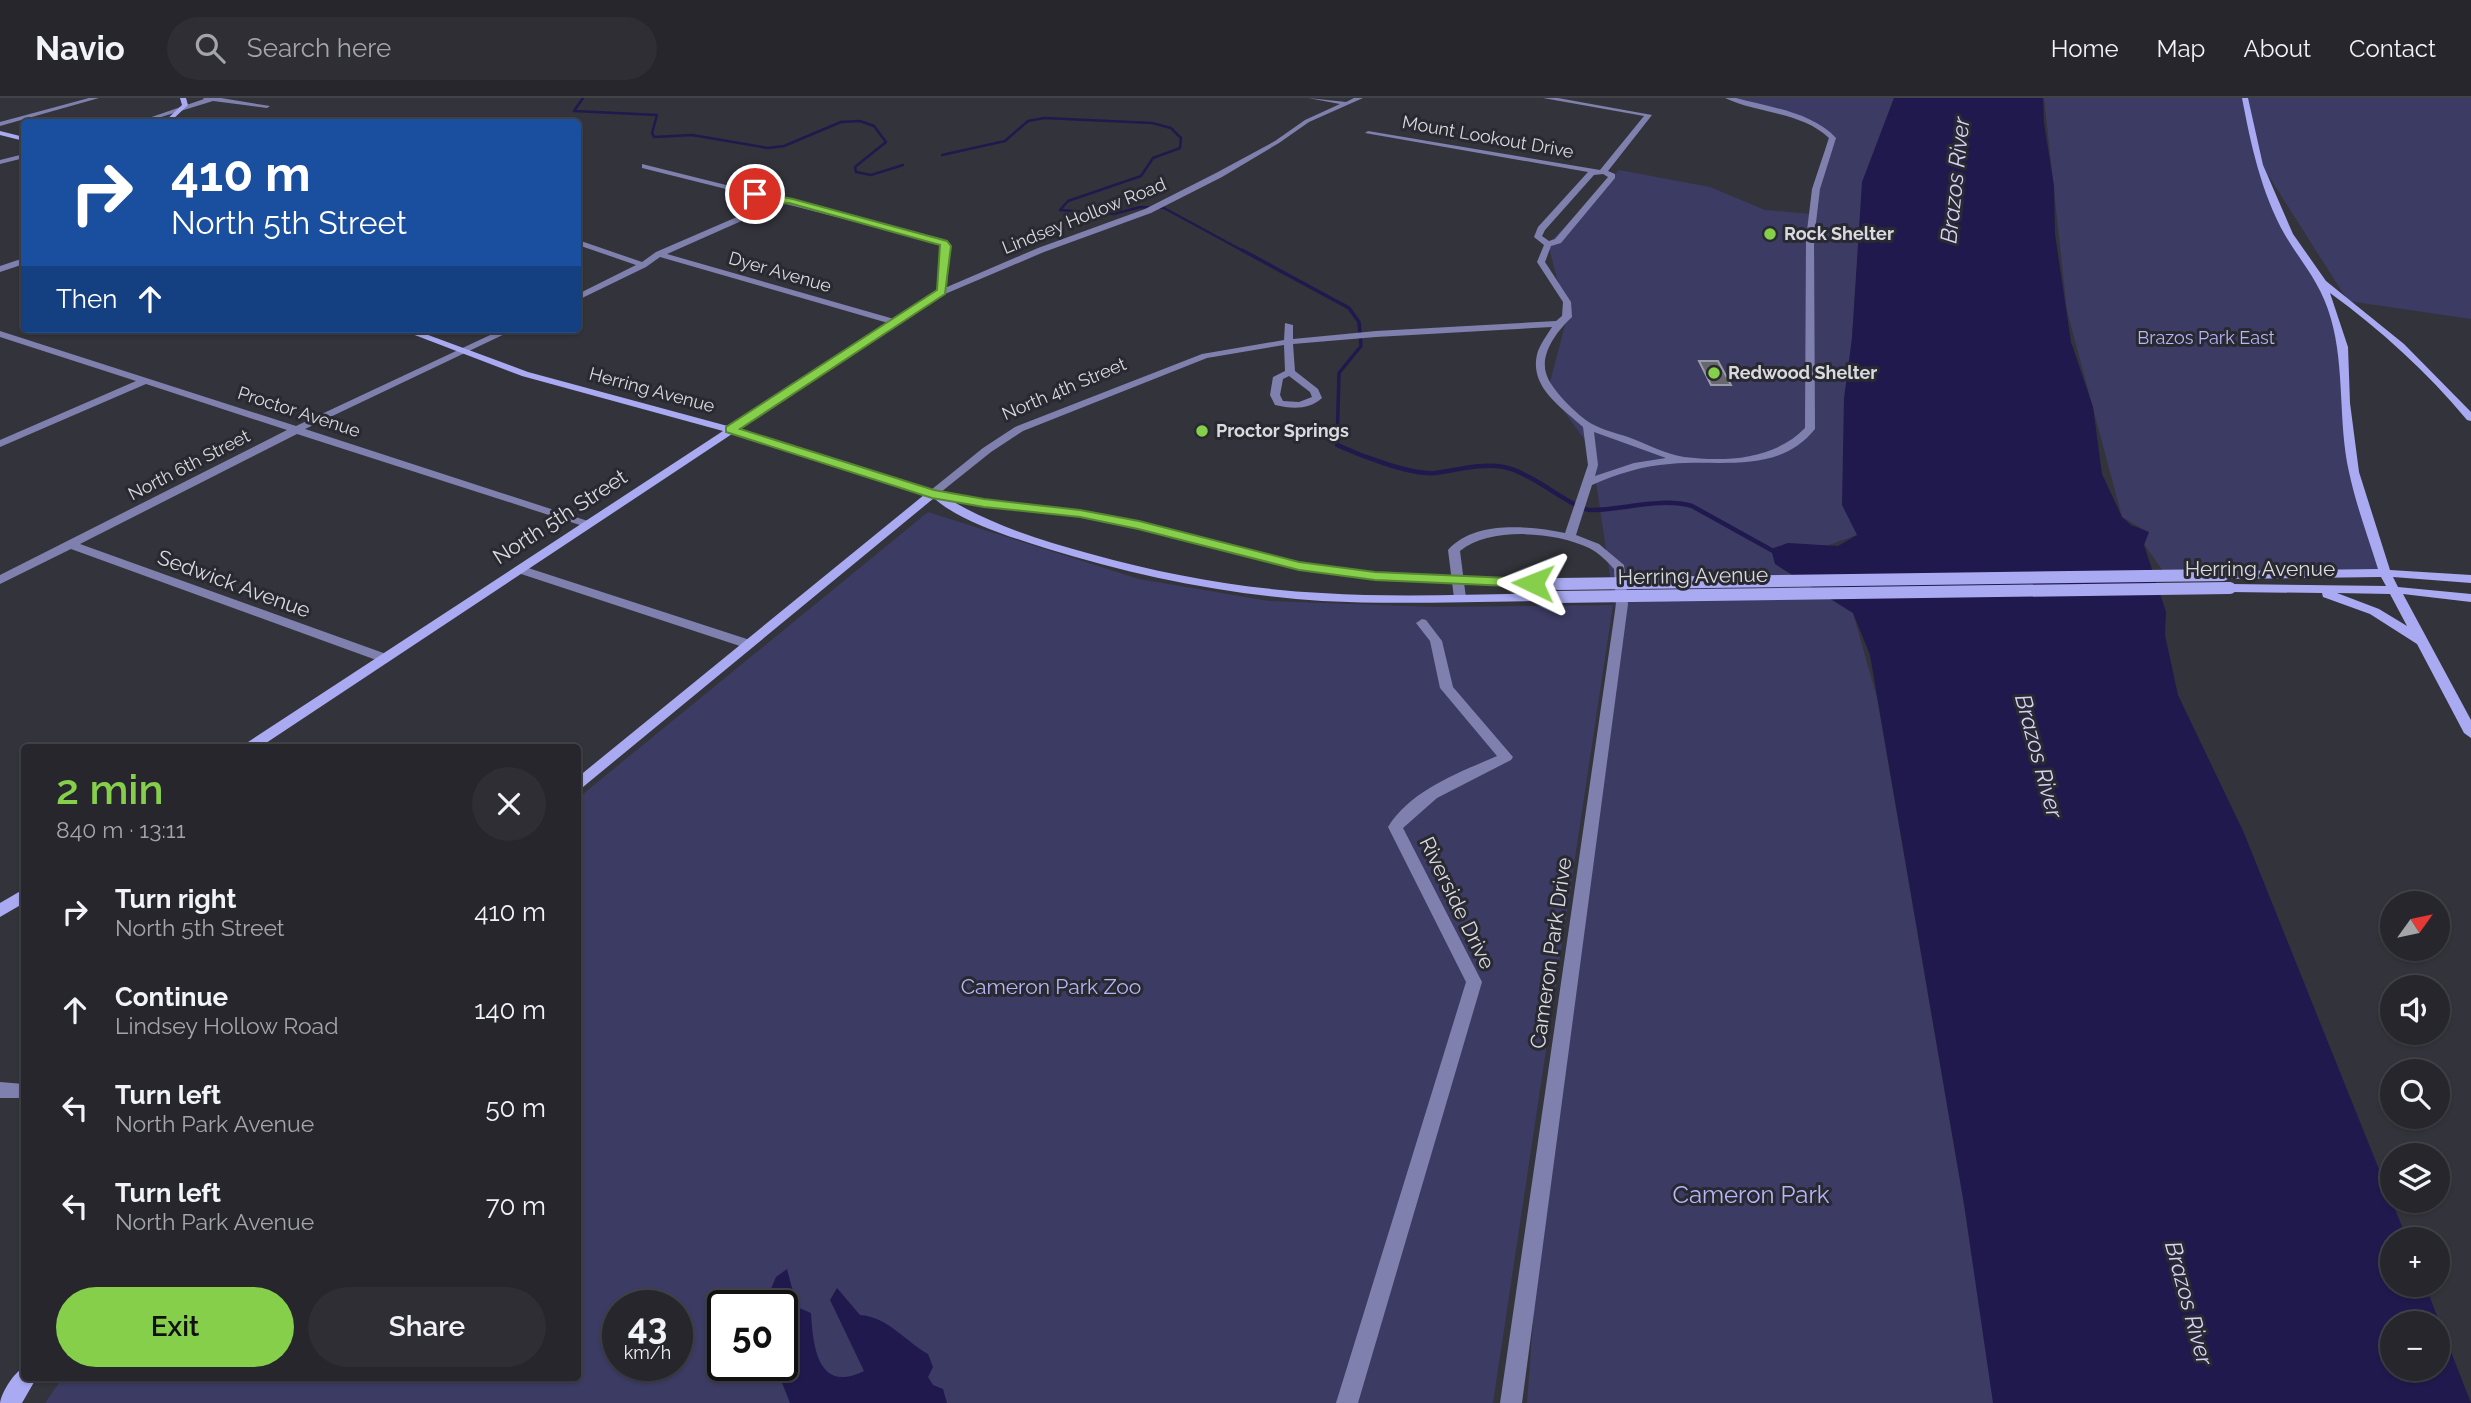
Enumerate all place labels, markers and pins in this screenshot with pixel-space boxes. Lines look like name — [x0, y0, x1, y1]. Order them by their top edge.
pin — [725, 164, 785, 224]
place label: Rock Shelter — [1784, 223, 1894, 244]
marker: Rock Shelter — [1762, 226, 1778, 242]
place label: Redwood Shelter — [1728, 362, 1877, 383]
marker: Redwood Shelter — [1706, 365, 1722, 381]
place label: Proctor Springs — [1216, 420, 1349, 441]
marker: Proctor Springs — [1194, 423, 1210, 439]

